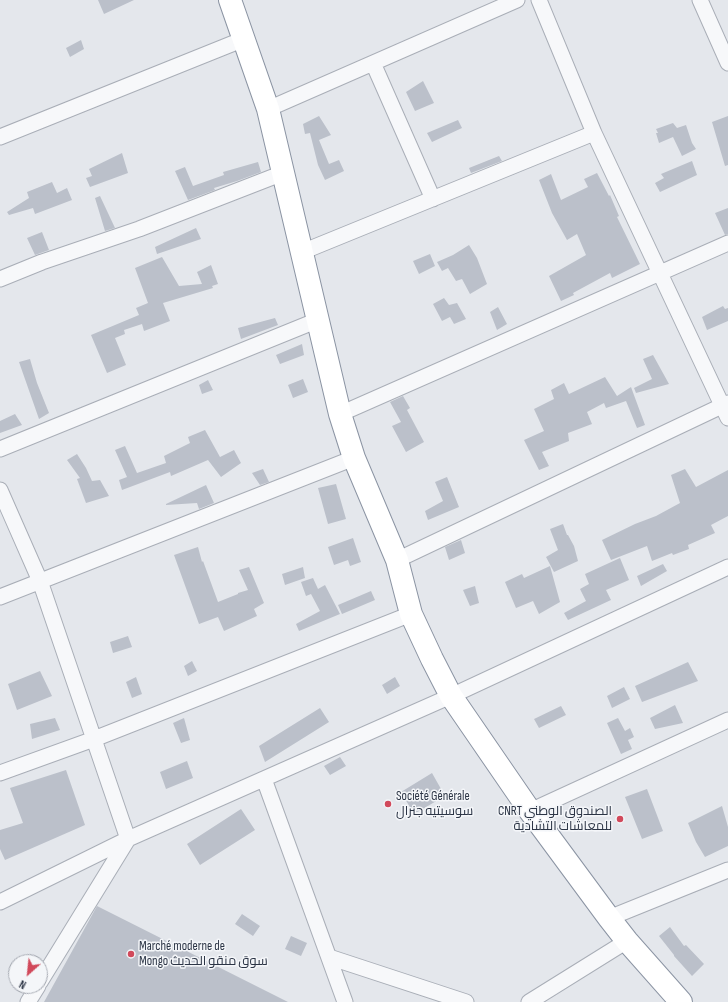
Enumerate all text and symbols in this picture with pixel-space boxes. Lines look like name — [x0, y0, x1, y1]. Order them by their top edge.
place label: Société Générale سوسيتيه جنرال — [396, 789, 473, 820]
marker: Société Générale سوسيتيه جنرال — [383, 799, 393, 809]
place label: CNRT الصندوق الوطني للمعاشات التشادية — [498, 804, 612, 835]
marker: CNRT الصندوق الوطني للمعاشات التشادية — [615, 814, 625, 824]
place label: Marché moderne de Mongo سوق منقو الحديث — [139, 939, 268, 970]
marker: Marché moderne de Mongo سوق منقو الحديث — [126, 949, 136, 959]
north arrow — [8, 954, 48, 994]
text: N — [17, 977, 28, 991]

